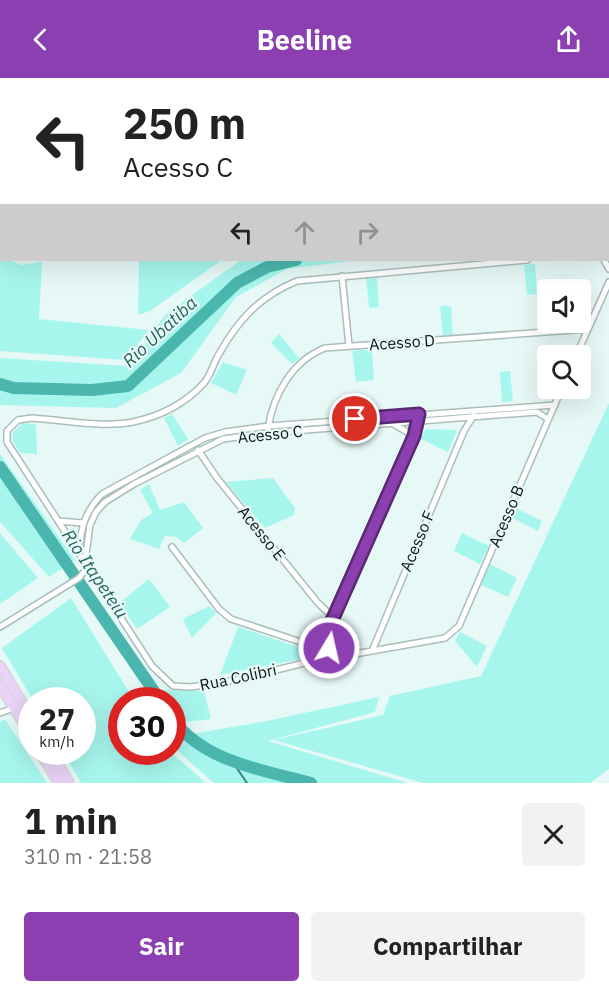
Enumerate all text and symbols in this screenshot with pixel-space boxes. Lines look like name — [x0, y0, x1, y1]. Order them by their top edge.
text: Beeline — [257, 22, 352, 57]
icon: back — [24, 23, 57, 56]
icon: share — [552, 23, 585, 56]
text: 250 m — [123, 96, 246, 151]
icon: left — [24, 102, 102, 180]
text: Acesso C — [123, 149, 233, 184]
icon: left — [225, 216, 258, 249]
icon: ahead — [288, 216, 321, 249]
icon: right — [351, 216, 384, 249]
map controls — [537, 279, 591, 399]
button: sound — [537, 279, 591, 333]
water label: Rio Ubatiba — [117, 291, 202, 372]
street label: Acesso D — [368, 330, 436, 354]
button: search — [537, 345, 591, 399]
pin — [329, 393, 380, 444]
icon: arrive — [338, 402, 371, 435]
street label: Acesso C — [237, 421, 304, 447]
street label: Acesso B — [484, 482, 528, 550]
street label: Acesso E — [234, 502, 290, 564]
street label: Acesso F — [395, 508, 439, 574]
water label: Rio Itapeteiu — [57, 525, 134, 623]
position arrow — [297, 616, 361, 680]
street label: Rua Colibri — [198, 659, 278, 695]
speed limit sign: 30 — [108, 687, 186, 765]
text: 27 — [39, 699, 75, 738]
text: km/h — [39, 732, 75, 751]
text: 1 min — [24, 797, 118, 844]
button: close — [522, 803, 585, 866]
text: 310 m · 21:58 — [24, 843, 152, 870]
button: Sair — [24, 912, 299, 981]
button: Compartilhar — [311, 912, 585, 981]

